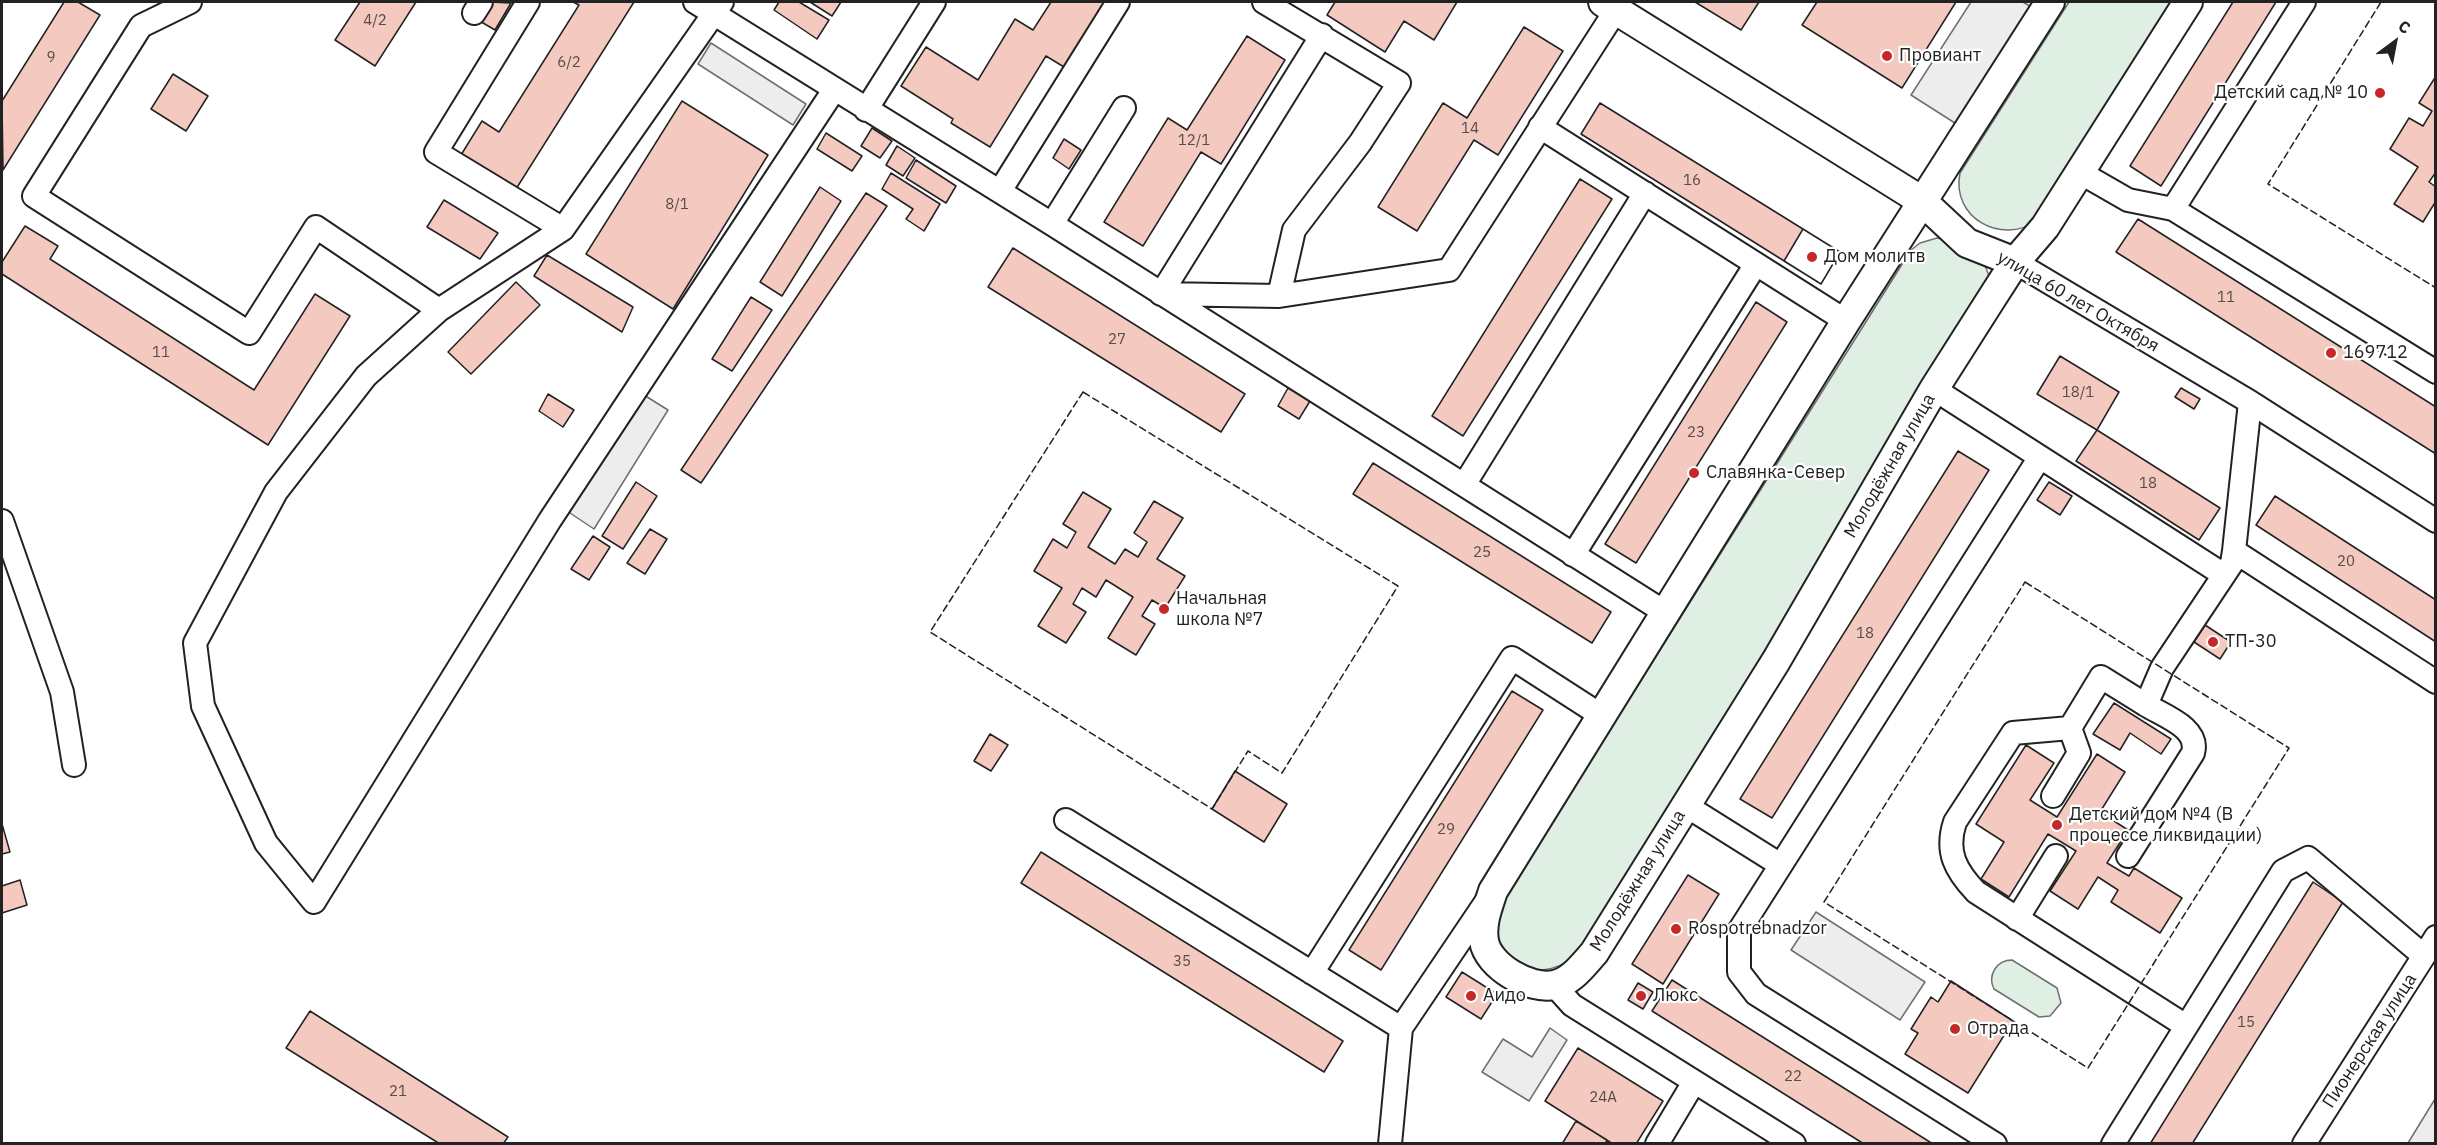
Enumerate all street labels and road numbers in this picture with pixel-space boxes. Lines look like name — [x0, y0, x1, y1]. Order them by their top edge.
street label: улица 60 лет Октября — [1993, 247, 2163, 357]
street label: Молодёжная улица — [1840, 390, 1940, 542]
street label: Молодёжная улица — [1586, 806, 1690, 956]
street label: Пионерская улица — [2318, 970, 2422, 1112]

